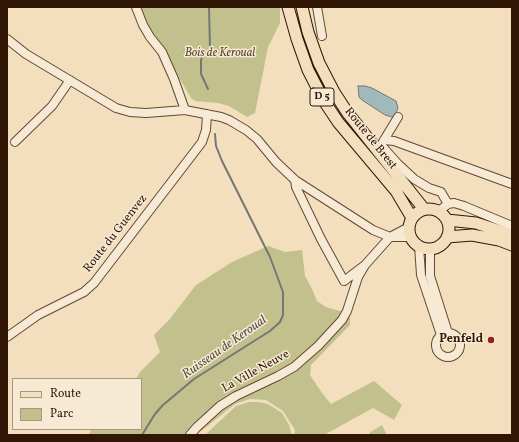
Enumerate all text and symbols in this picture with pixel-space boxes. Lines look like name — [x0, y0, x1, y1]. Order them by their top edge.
park label: Bois de Keroual — [185, 47, 255, 61]
road number: D 5 — [310, 88, 334, 106]
street label: Route de Brest — [341, 105, 399, 173]
street label: Route du Guenvez — [81, 192, 151, 276]
water label: Ruisseau de Keroual — [180, 313, 270, 383]
place label: Penfeld — [439, 333, 483, 347]
marker: Penfeld — [486, 335, 496, 345]
street label: La Ville Neuve — [220, 348, 292, 396]
legend — [12, 378, 142, 430]
text: Route — [50, 386, 81, 402]
text: Parc — [50, 406, 73, 422]

